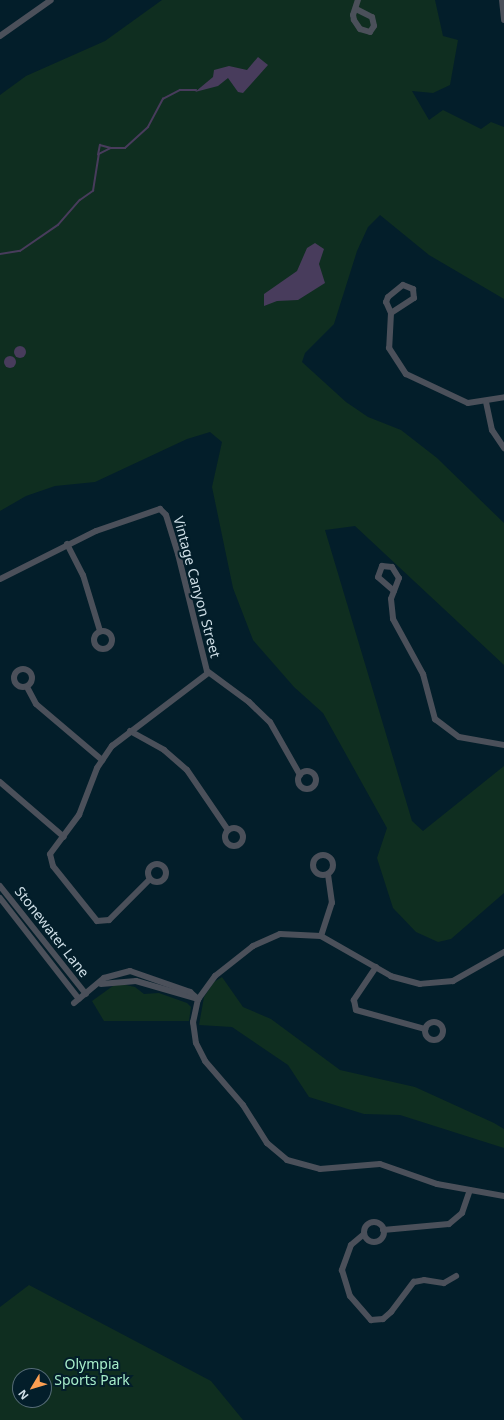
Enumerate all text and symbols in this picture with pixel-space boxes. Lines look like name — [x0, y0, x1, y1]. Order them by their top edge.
street label: Vintage Canyon Street — [170, 514, 224, 660]
street label: Stonewater Lane — [11, 883, 93, 981]
park label: Olympia Sports Park — [54, 1356, 130, 1388]
north arrow — [12, 1368, 52, 1408]
text: N — [14, 1387, 32, 1403]

